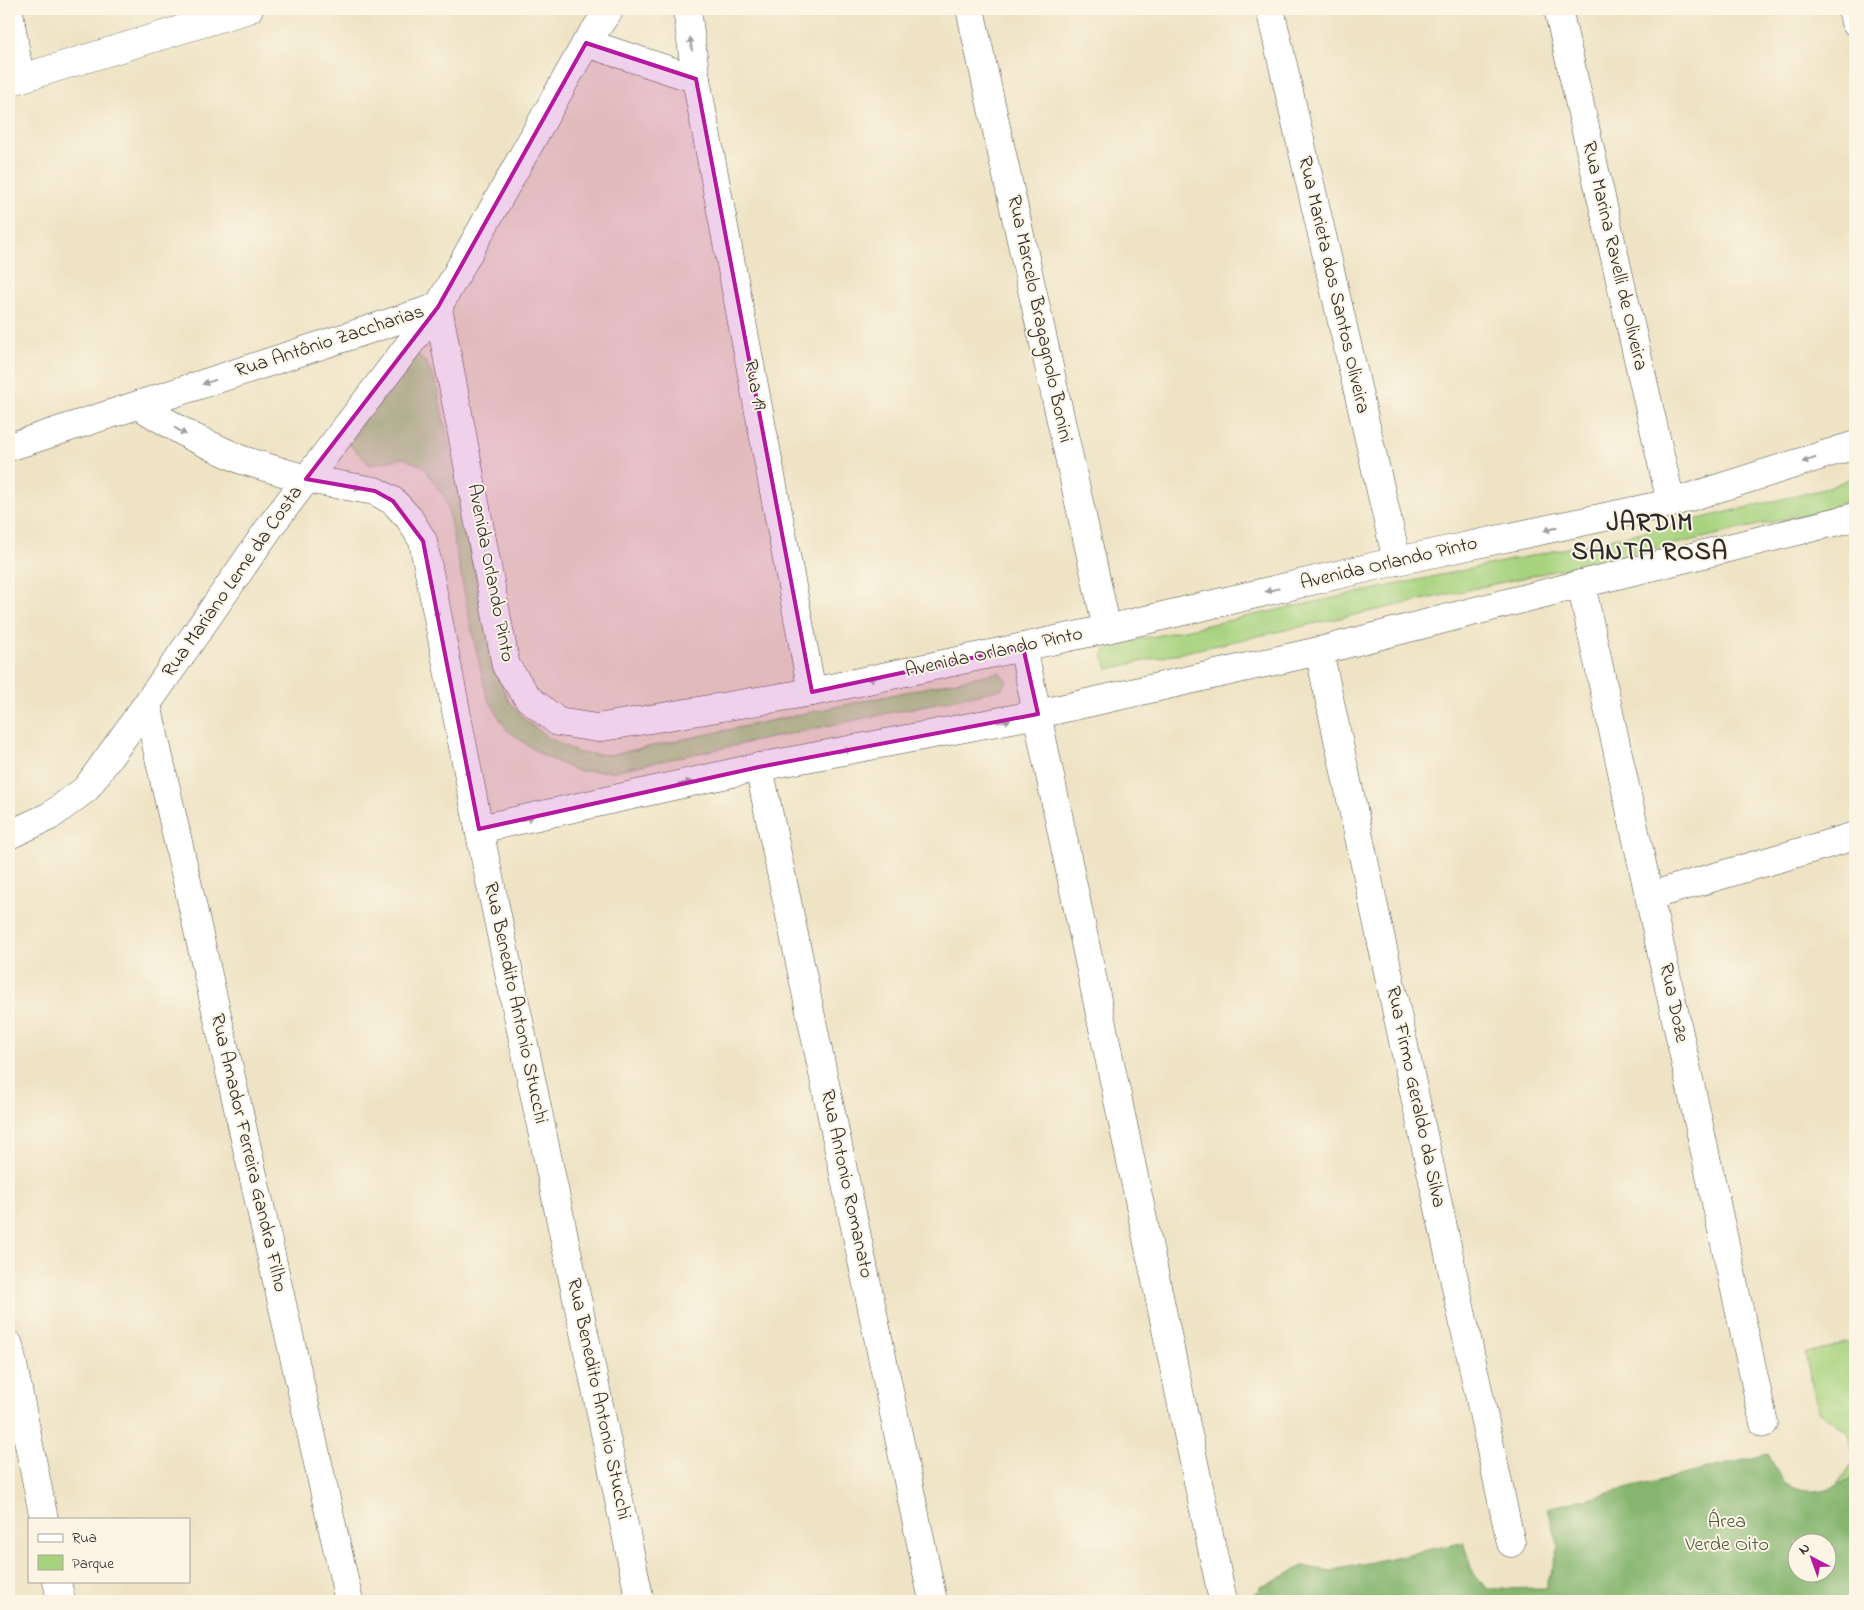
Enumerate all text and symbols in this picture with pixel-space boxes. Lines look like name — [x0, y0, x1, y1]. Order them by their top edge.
one-way arrow — [687, 36, 695, 52]
street label: Rua Marina Ravelli de Oliveira — [1574, 139, 1654, 373]
street label: Rua Marieta dos Santos Oliveira — [1289, 154, 1377, 416]
street label: Rua Marcelo Bragagnolo Bonini — [998, 193, 1079, 446]
street label: Rua Antônio Zaccharias — [232, 298, 428, 386]
street label: Rua 19 — [735, 357, 773, 413]
one-way arrow — [201, 378, 216, 386]
one-way arrow — [173, 426, 187, 435]
one-way arrow — [1801, 457, 1816, 464]
street label: Rua Mariano Leme da Costa — [155, 480, 311, 684]
street label: Avenida Orlando Pinto — [458, 481, 522, 665]
one-way arrow — [347, 484, 363, 492]
district label: JARDIM SANTA ROSA — [1572, 506, 1728, 571]
one-way arrow — [1543, 525, 1558, 533]
street label: Avenida Orlando Pinto — [1298, 530, 1480, 598]
one-way arrow — [1265, 586, 1280, 594]
one-way arrow — [433, 603, 441, 619]
street label: Avenida Orlando Pinto — [902, 620, 1086, 686]
one-way arrow — [866, 675, 882, 683]
one-way arrow — [996, 716, 1012, 724]
one-way arrow — [837, 746, 853, 754]
one-way arrow — [464, 762, 472, 778]
one-way arrow — [677, 779, 693, 787]
one-way arrow — [519, 815, 534, 823]
street label: Rua Benedito Antonio Stucchi — [475, 879, 555, 1127]
street label: Rua Doze — [1650, 961, 1696, 1045]
street label: Rua Firmo Geraldo da Silva — [1377, 984, 1453, 1210]
street label: Rua Amador Ferreira Gandra Filho — [202, 1011, 294, 1295]
street label: Rua Antonio Romanato — [812, 1087, 880, 1281]
street label: Rua Benedito Antonio Stucchi — [558, 1275, 638, 1523]
park label: Área Verde Oito — [1684, 1508, 1769, 1560]
legend — [28, 1518, 190, 1582]
text: Rua — [72, 1527, 97, 1549]
north arrow — [1786, 1532, 1836, 1582]
text: N — [1794, 1538, 1815, 1560]
text: Parque — [72, 1553, 114, 1575]

